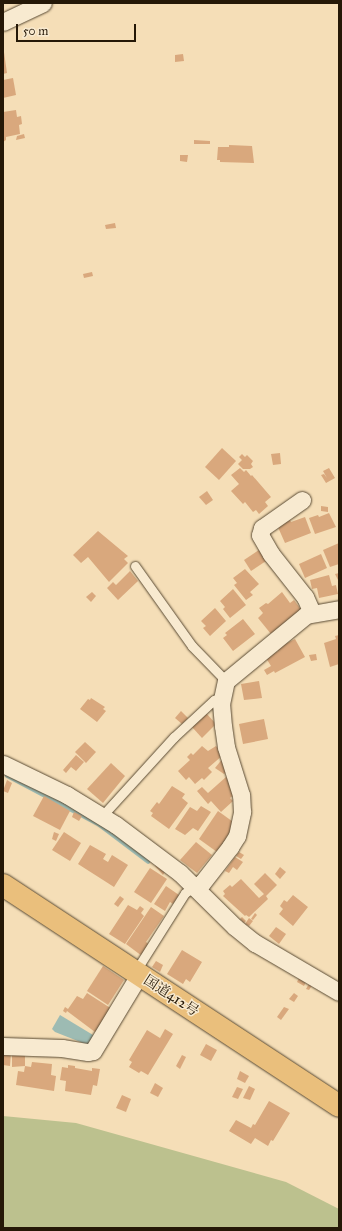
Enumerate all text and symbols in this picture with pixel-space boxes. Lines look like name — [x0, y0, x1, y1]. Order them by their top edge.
scale bar — [18, 16, 138, 42]
text: 50 m — [23, 24, 48, 38]
street label: 国道412号 — [140, 972, 202, 1020]

